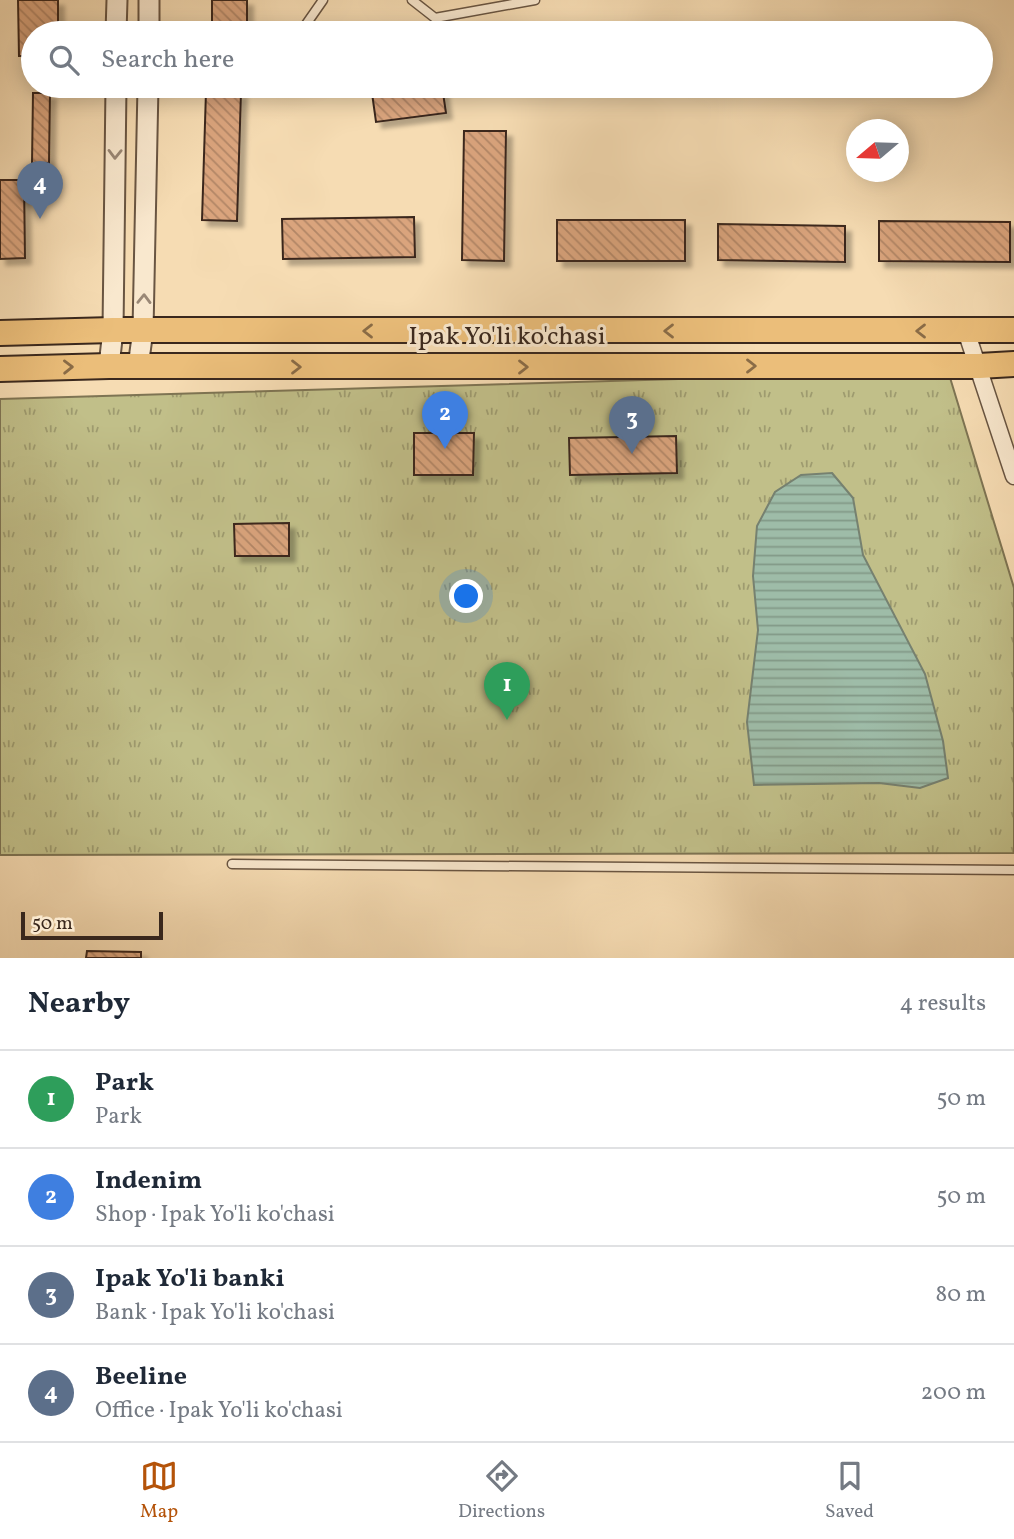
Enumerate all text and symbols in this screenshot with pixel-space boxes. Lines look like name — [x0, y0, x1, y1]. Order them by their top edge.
search box — [21, 21, 993, 98]
icon: search — [45, 41, 83, 79]
text: Search here — [101, 42, 234, 78]
north arrow — [846, 119, 909, 182]
one-way arrow — [107, 149, 123, 160]
pin: 4 — [17, 161, 63, 219]
one-way arrow — [136, 294, 151, 305]
street label: Ipak Yo'li ko'chasi — [409, 319, 605, 355]
one-way arrow — [363, 323, 373, 339]
one-way arrow — [664, 323, 674, 339]
one-way arrow — [916, 323, 926, 339]
one-way arrow — [746, 358, 756, 374]
one-way arrow — [63, 359, 74, 375]
one-way arrow — [291, 359, 301, 375]
one-way arrow — [518, 359, 529, 375]
pin: 2 — [422, 391, 468, 449]
pin: 3 — [609, 396, 655, 454]
your location — [449, 579, 483, 613]
pin: 1 — [484, 662, 530, 720]
scale bar — [21, 909, 163, 941]
text: 50 m — [32, 911, 73, 937]
text: Nearby — [28, 983, 130, 1025]
text: 4 results — [900, 988, 986, 1020]
text: Park — [95, 1065, 154, 1101]
text: 1 — [46, 1083, 56, 1115]
text: 50 m — [937, 1083, 986, 1115]
text: Park — [95, 1101, 142, 1133]
text: Indenim — [95, 1163, 202, 1199]
text: 2 — [45, 1181, 57, 1213]
text: 50 m — [937, 1181, 986, 1213]
text: Shop · Ipak Yo'li ko'chasi — [95, 1199, 335, 1231]
text: Ipak Yo'li banki — [95, 1261, 285, 1297]
text: 3 — [45, 1279, 57, 1311]
text: 80 m — [936, 1279, 986, 1311]
text: Bank · Ipak Yo'li ko'chasi — [95, 1297, 335, 1329]
text: Beeline — [95, 1359, 187, 1395]
text: 4 — [44, 1377, 58, 1409]
text: 200 m — [921, 1377, 986, 1409]
text: Office · Ipak Yo'li ko'chasi — [95, 1395, 343, 1427]
tab: Map — [140, 1457, 178, 1525]
tab: Directions — [458, 1457, 545, 1525]
tab: Saved — [825, 1457, 874, 1525]

